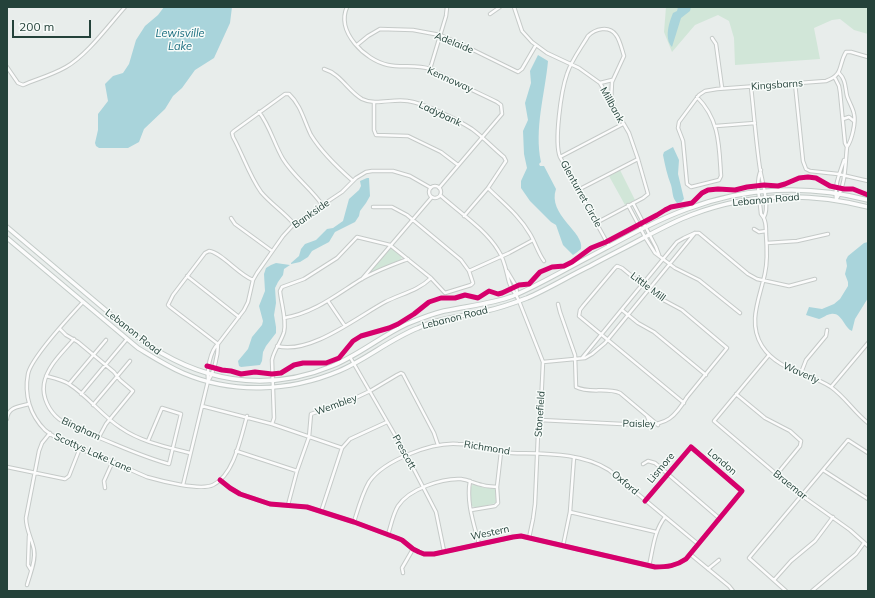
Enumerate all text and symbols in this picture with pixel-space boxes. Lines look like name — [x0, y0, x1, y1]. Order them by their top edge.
scale bar — [14, 12, 93, 38]
text: 200 m — [19, 19, 54, 34]
water label: Lewisville Lake — [155, 27, 205, 53]
street label: Adelaide — [433, 30, 475, 56]
street label: Kennoway — [425, 65, 475, 95]
street label: Kingsbarns — [751, 77, 803, 93]
street label: Millbank — [597, 85, 627, 125]
street label: Ladybank — [417, 99, 463, 129]
street label: Glenturret Circle — [558, 158, 604, 230]
street label: Lebanon Road — [732, 191, 800, 209]
street label: Bankside — [290, 197, 332, 231]
street label: Little Mill — [628, 270, 668, 304]
street label: Lebanon Road — [421, 304, 489, 332]
street label: Lebanon Road — [103, 307, 163, 357]
street label: Waverly — [781, 360, 821, 386]
street label: Stonefield — [532, 391, 548, 437]
street label: Wembley — [313, 392, 359, 418]
street label: Bingham — [60, 415, 102, 443]
street label: Paisley — [623, 418, 655, 430]
street label: Scottys Lake Lane — [52, 430, 134, 476]
street label: Prescott — [390, 433, 418, 471]
street label: Richmond — [463, 438, 511, 458]
street label: London — [705, 446, 739, 478]
street label: Lismore — [645, 450, 677, 486]
street label: Oxford — [609, 468, 641, 498]
street label: Braemar — [771, 468, 809, 502]
street label: Western — [470, 523, 510, 543]

